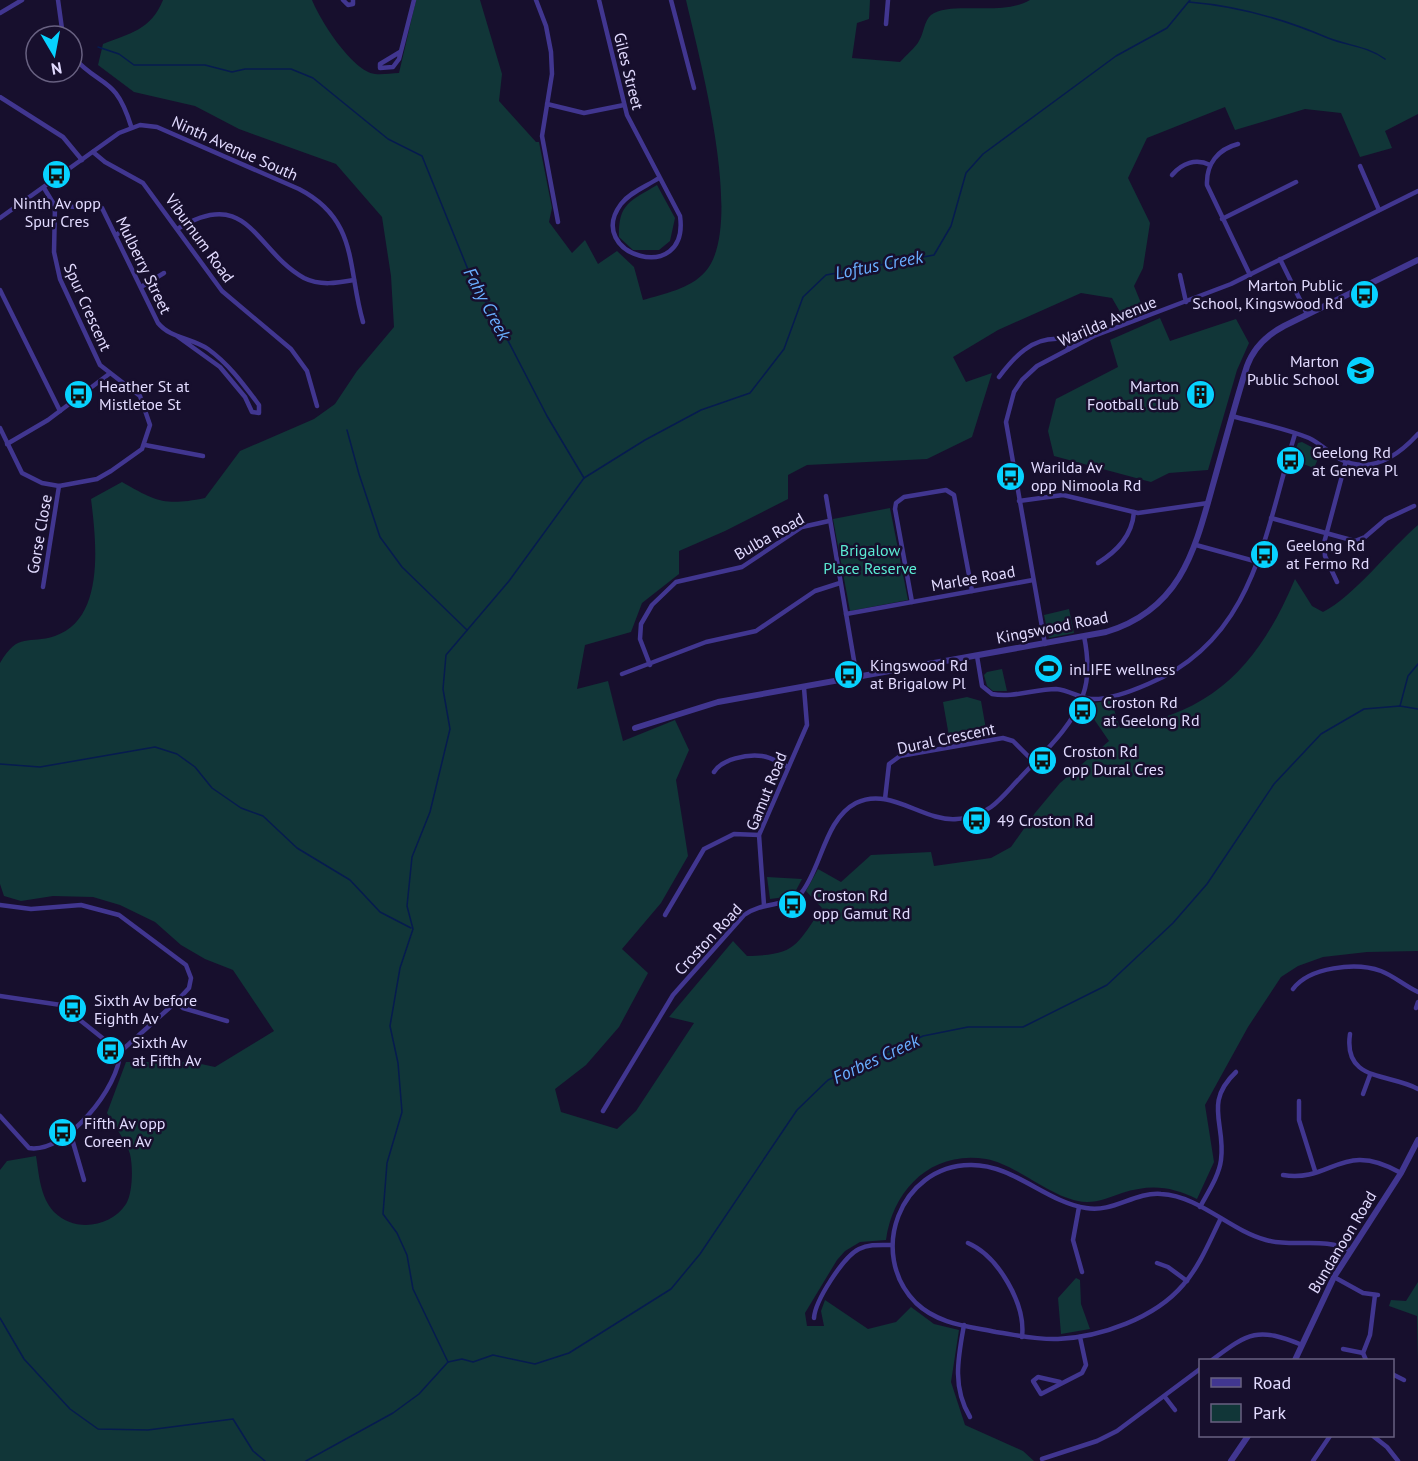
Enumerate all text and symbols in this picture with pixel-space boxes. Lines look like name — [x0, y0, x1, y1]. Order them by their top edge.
north arrow — [24, 24, 84, 84]
street label: Giles Street — [610, 30, 648, 112]
text: N — [50, 58, 64, 80]
street label: Ninth Avenue South — [169, 111, 301, 185]
bus stop icon: Ninth Av opp Spur Cres — [41, 159, 73, 191]
street label: Viburnum Road — [161, 189, 239, 286]
place label: Ninth Av opp Spur Cres — [13, 193, 101, 231]
street label: Mulberry Street — [112, 213, 176, 317]
water label: Loftus Creek — [833, 245, 926, 284]
street label: Spur Crescent — [60, 260, 116, 354]
water label: Fahy Creek — [459, 263, 517, 345]
place label: Marton Public School, Kingswood Rd — [1192, 275, 1343, 313]
bus stop icon: Marton Public School, Kingswood Rd — [1348, 278, 1380, 310]
street label: Warilda Avenue — [1055, 291, 1159, 351]
place label: Marton Public School — [1247, 351, 1339, 389]
school or university icon: Marton Public School — [1344, 354, 1376, 386]
place label: Heather St at Mistletoe St — [99, 376, 190, 414]
place label: Marton Football Club — [1087, 376, 1179, 414]
bus stop icon: Heather St at Mistletoe St — [62, 379, 94, 411]
building icon: Marton Football Club — [1184, 379, 1216, 411]
place label: Geelong Rd at Geneva Pl — [1312, 442, 1398, 480]
bus stop icon: Geelong Rd at Geneva Pl — [1275, 445, 1307, 477]
place label: Warilda Av opp Nimoola Rd — [1031, 457, 1141, 495]
bus stop icon: Warilda Av opp Nimoola Rd — [994, 460, 1026, 492]
street label: Gorse Close — [22, 493, 56, 575]
street label: Bulba Road — [730, 508, 808, 564]
place label: Geelong Rd at Fermo Rd — [1286, 535, 1369, 573]
bus stop icon: Geelong Rd at Fermo Rd — [1249, 538, 1281, 570]
park label: Brigalow Place Reserve — [823, 540, 917, 578]
street label: Marlee Road — [929, 561, 1017, 595]
street label: Kingswood Road — [994, 606, 1110, 648]
sports icon: inLIFE wellness — [1032, 653, 1064, 685]
place label: Kingswood Rd at Brigalow Pl — [870, 655, 968, 693]
bus stop icon: Kingswood Rd at Brigalow Pl — [833, 658, 865, 690]
place label: inLIFE wellness — [1069, 659, 1176, 679]
place label: Croston Rd at Geelong Rd — [1103, 692, 1200, 730]
bus stop icon: Croston Rd at Geelong Rd — [1066, 695, 1098, 727]
street label: Dural Crescent — [895, 718, 997, 758]
place label: Croston Rd opp Dural Cres — [1063, 741, 1164, 779]
bus stop icon: Croston Rd opp Dural Cres — [1026, 744, 1058, 776]
street label: Gamut Road — [741, 749, 791, 833]
bus stop icon: 49 Croston Rd — [960, 804, 992, 836]
place label: 49 Croston Rd — [997, 810, 1093, 830]
place label: Croston Rd opp Gamut Rd — [813, 885, 910, 923]
bus stop icon: Croston Rd opp Gamut Rd — [776, 888, 808, 920]
street label: Croston Road — [670, 899, 746, 979]
place label: Sixth Av before Eighth Av — [94, 990, 197, 1028]
bus stop icon: Sixth Av before Eighth Av — [57, 993, 89, 1025]
water label: Forbes Creek — [829, 1028, 924, 1089]
place label: Sixth Av at Fifth Av — [132, 1032, 202, 1070]
bus stop icon: Sixth Av at Fifth Av — [95, 1035, 127, 1067]
place label: Fifth Av opp Coreen Av — [84, 1113, 165, 1151]
bus stop icon: Fifth Av opp Coreen Av — [47, 1116, 79, 1148]
street label: Bundanoon Road — [1304, 1187, 1380, 1297]
legend — [1199, 1359, 1394, 1437]
text: Road — [1253, 1371, 1291, 1394]
text: Park — [1253, 1401, 1286, 1424]

